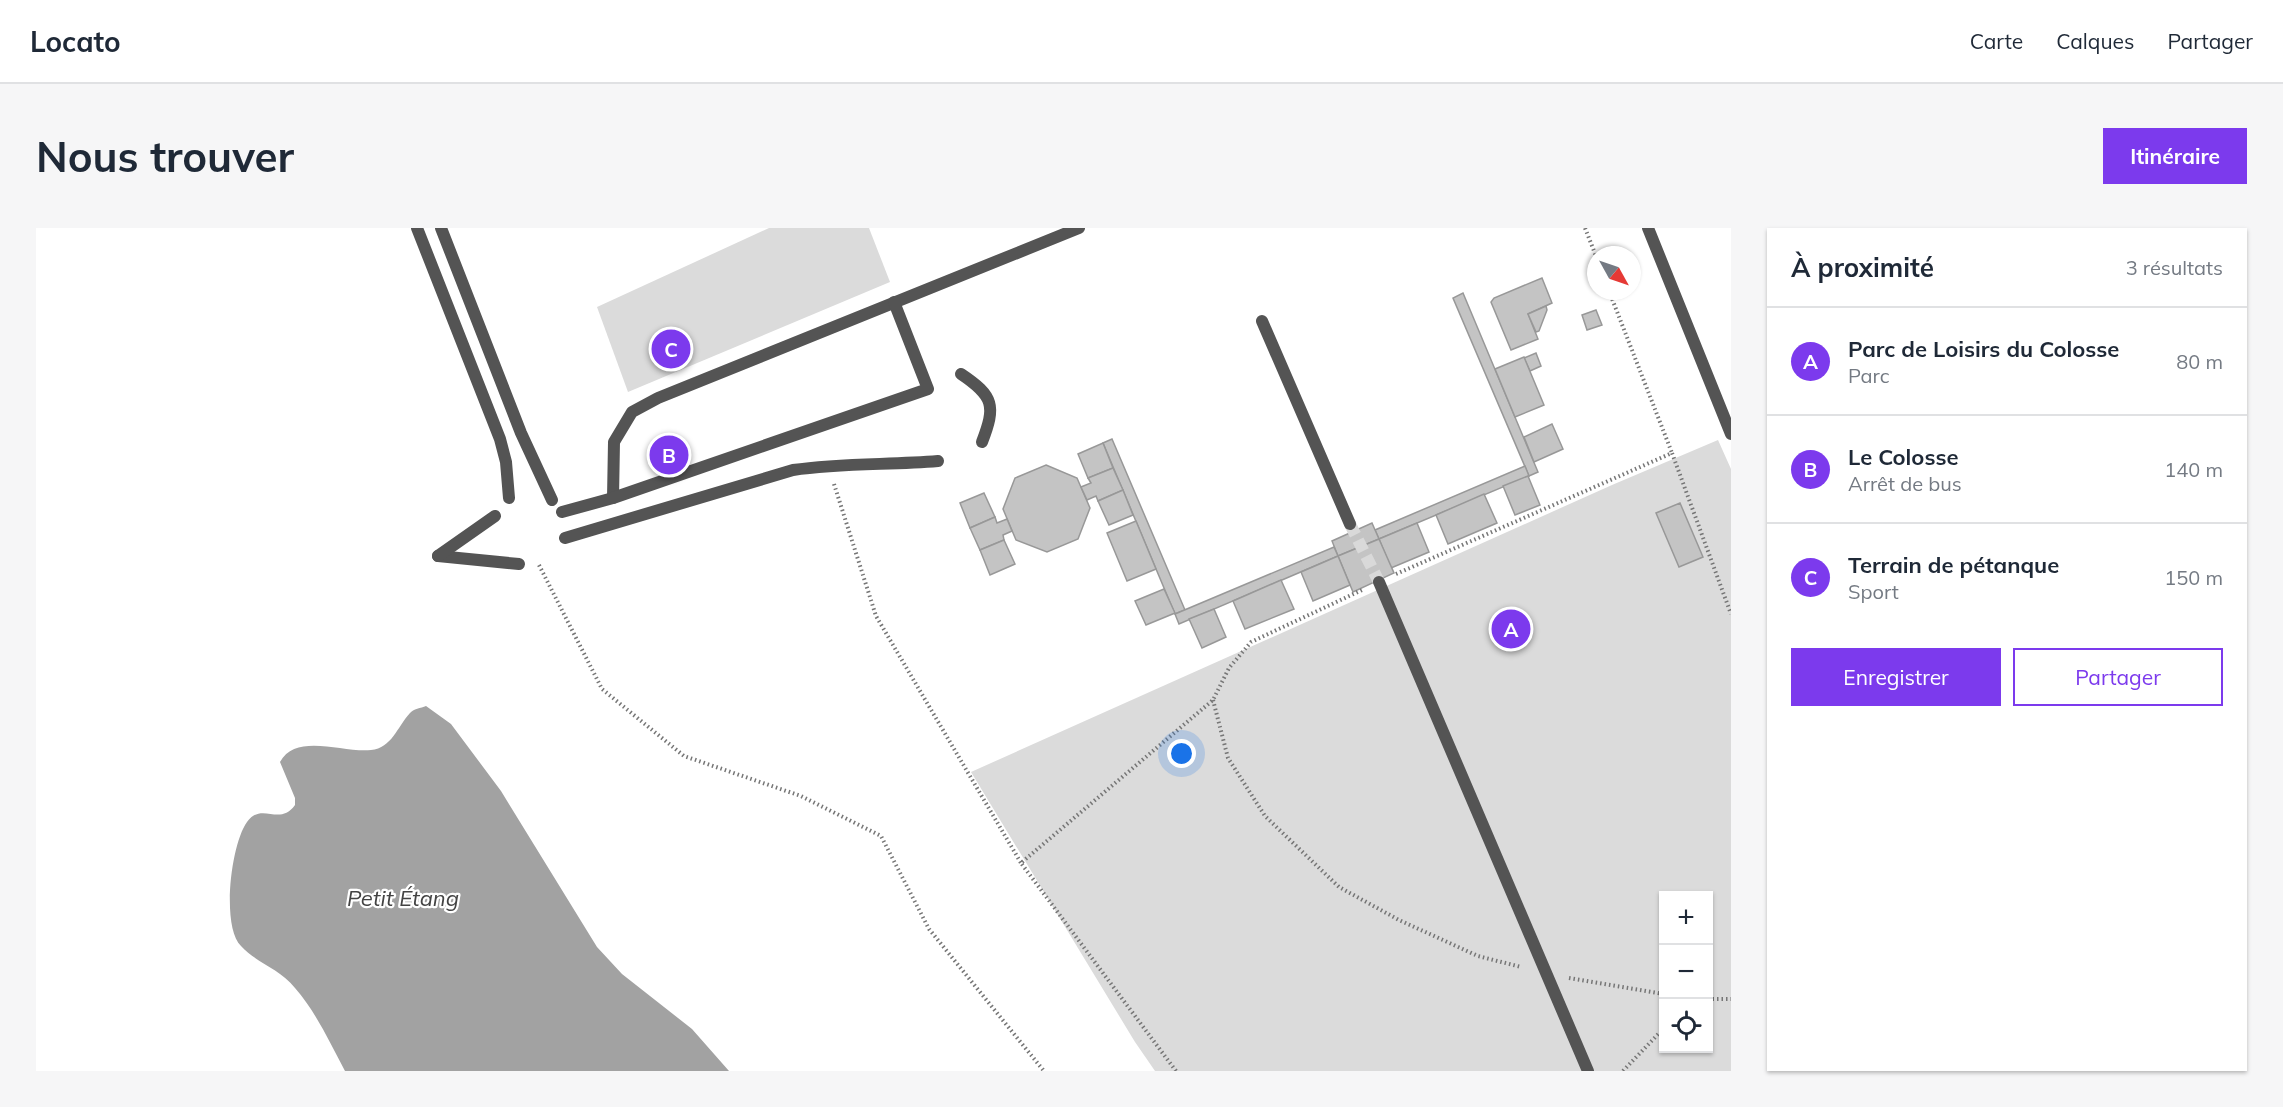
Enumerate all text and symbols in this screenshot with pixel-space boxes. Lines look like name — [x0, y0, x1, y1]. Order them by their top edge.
text: Locato — [30, 24, 121, 59]
text: Carte — [1970, 28, 2023, 54]
text: Calques — [2056, 28, 2134, 54]
text: Partager — [2167, 28, 2253, 54]
button: Itinéraire — [2103, 128, 2247, 184]
text: Nous trouver — [36, 130, 294, 183]
north arrow — [1587, 246, 1641, 300]
text: À proximité — [1791, 251, 1934, 284]
text: 3 résultats — [2126, 255, 2223, 280]
pin: C — [652, 326, 690, 372]
text: Parc de Loisirs du Colosse — [1848, 335, 2119, 363]
text: A — [1803, 349, 1818, 374]
text: 80 m — [2176, 349, 2223, 374]
text: Parc — [1848, 363, 1890, 388]
pin: B — [650, 432, 688, 478]
text: Le Colosse — [1848, 443, 1958, 471]
text: B — [1804, 457, 1817, 482]
text: 140 m — [2164, 457, 2223, 482]
text: Arrêt de bus — [1848, 471, 1962, 496]
text: Terrain de pétanque — [1848, 551, 2059, 579]
text: C — [1804, 565, 1817, 590]
text: 150 m — [2164, 565, 2223, 590]
text: Sport — [1848, 579, 1899, 604]
pin: A — [1492, 606, 1530, 652]
button: Enregistrer — [1791, 648, 2001, 706]
button: Partager — [2013, 648, 2223, 706]
your location — [1167, 739, 1196, 768]
water label: Petit Étang — [347, 884, 459, 912]
map controls — [1659, 891, 1713, 1053]
button: + — [1659, 891, 1713, 945]
button: − — [1659, 945, 1713, 999]
button: locate — [1659, 999, 1713, 1053]

